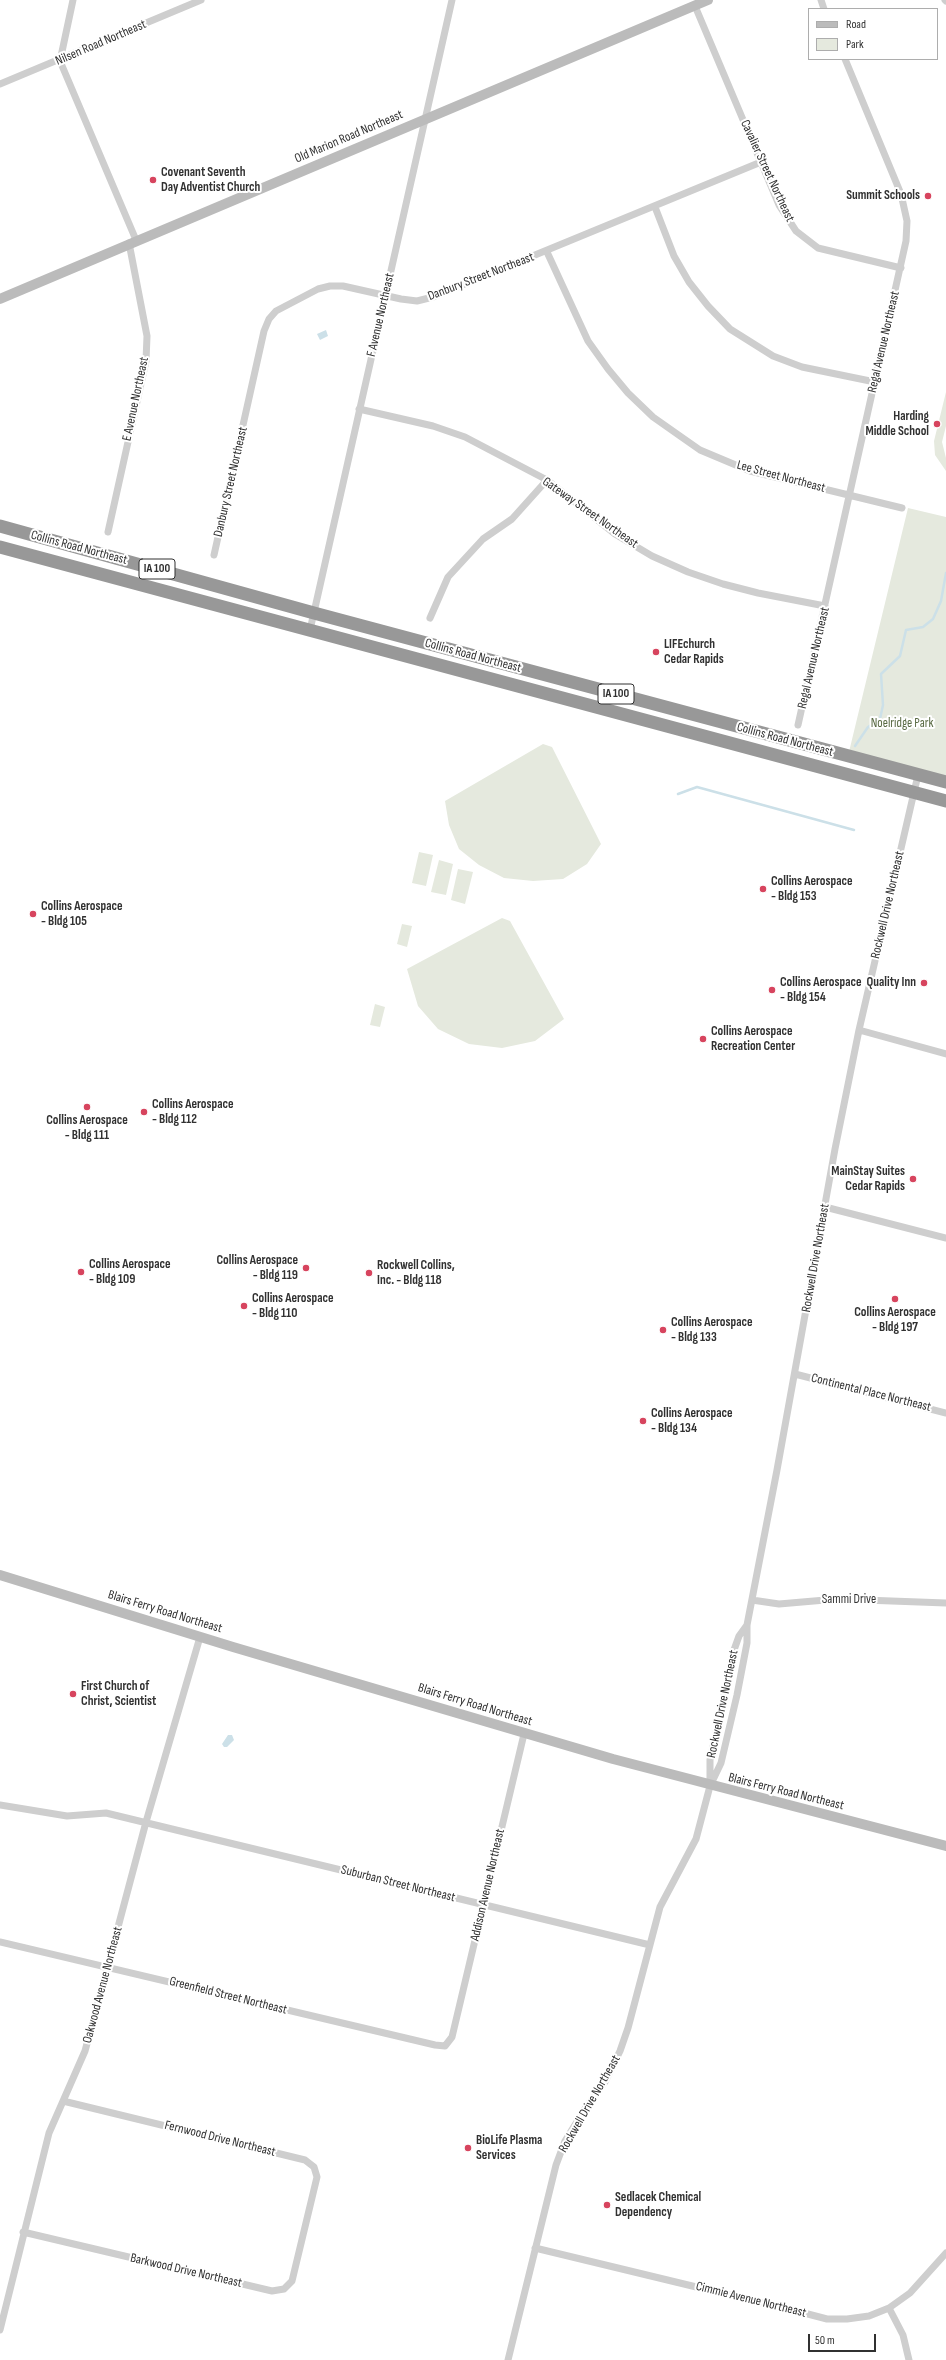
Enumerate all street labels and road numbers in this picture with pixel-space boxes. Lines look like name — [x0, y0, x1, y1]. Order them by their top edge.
street label: Nilsen Road Northeast — [53, 17, 149, 69]
street label: Old Marion Road Northeast — [292, 107, 406, 167]
street label: Cavalier Street Northeast — [737, 118, 797, 224]
street label: Danbury Street Northeast — [426, 250, 536, 304]
street label: F Avenue Northeast — [364, 272, 398, 358]
street label: Regal Avenue Northeast — [865, 290, 903, 394]
street label: E Avenue Northeast — [119, 356, 153, 442]
street label: Danbury Street Northeast — [211, 425, 251, 539]
street label: Lee Street Northeast — [735, 458, 827, 496]
street label: Gateway Street Northeast — [539, 474, 641, 552]
street label: Collins Road Northeast — [29, 528, 129, 568]
road number: IA 100 — [139, 559, 175, 579]
street label: Regal Avenue Northeast — [795, 606, 833, 710]
street label: Collins Road Northeast — [423, 636, 523, 676]
road number: IA 100 — [598, 684, 634, 704]
street label: Collins Road Northeast — [735, 720, 835, 760]
street label: Rockwell Drive Northeast — [868, 850, 908, 960]
street label: Rockwell Drive Northeast — [799, 1203, 833, 1313]
street label: Continental Place Northeast — [809, 1371, 933, 1415]
street label: Blairs Ferry Road Northeast — [106, 1587, 224, 1637]
street label: Sammi Drive — [822, 1592, 876, 1608]
street label: Rockwell Drive Northeast — [704, 1649, 742, 1759]
street label: Blairs Ferry Road Northeast — [416, 1680, 534, 1730]
street label: Blairs Ferry Road Northeast — [727, 1770, 845, 1814]
street label: Addison Avenue Northeast — [468, 1827, 508, 1943]
street label: Suburban Street Northeast — [339, 1862, 457, 1906]
street label: Oakwood Avenue Northeast — [80, 1925, 126, 2045]
street label: Greenfield Street Northeast — [168, 1974, 288, 2018]
street label: Rockwell Drive Northeast — [556, 2053, 624, 2155]
street label: Fernwood Drive Northeast — [163, 2118, 277, 2160]
street label: Barkwood Drive Northeast — [129, 2251, 243, 2291]
street label: Cimmie Avenue Northeast — [694, 2279, 808, 2321]

